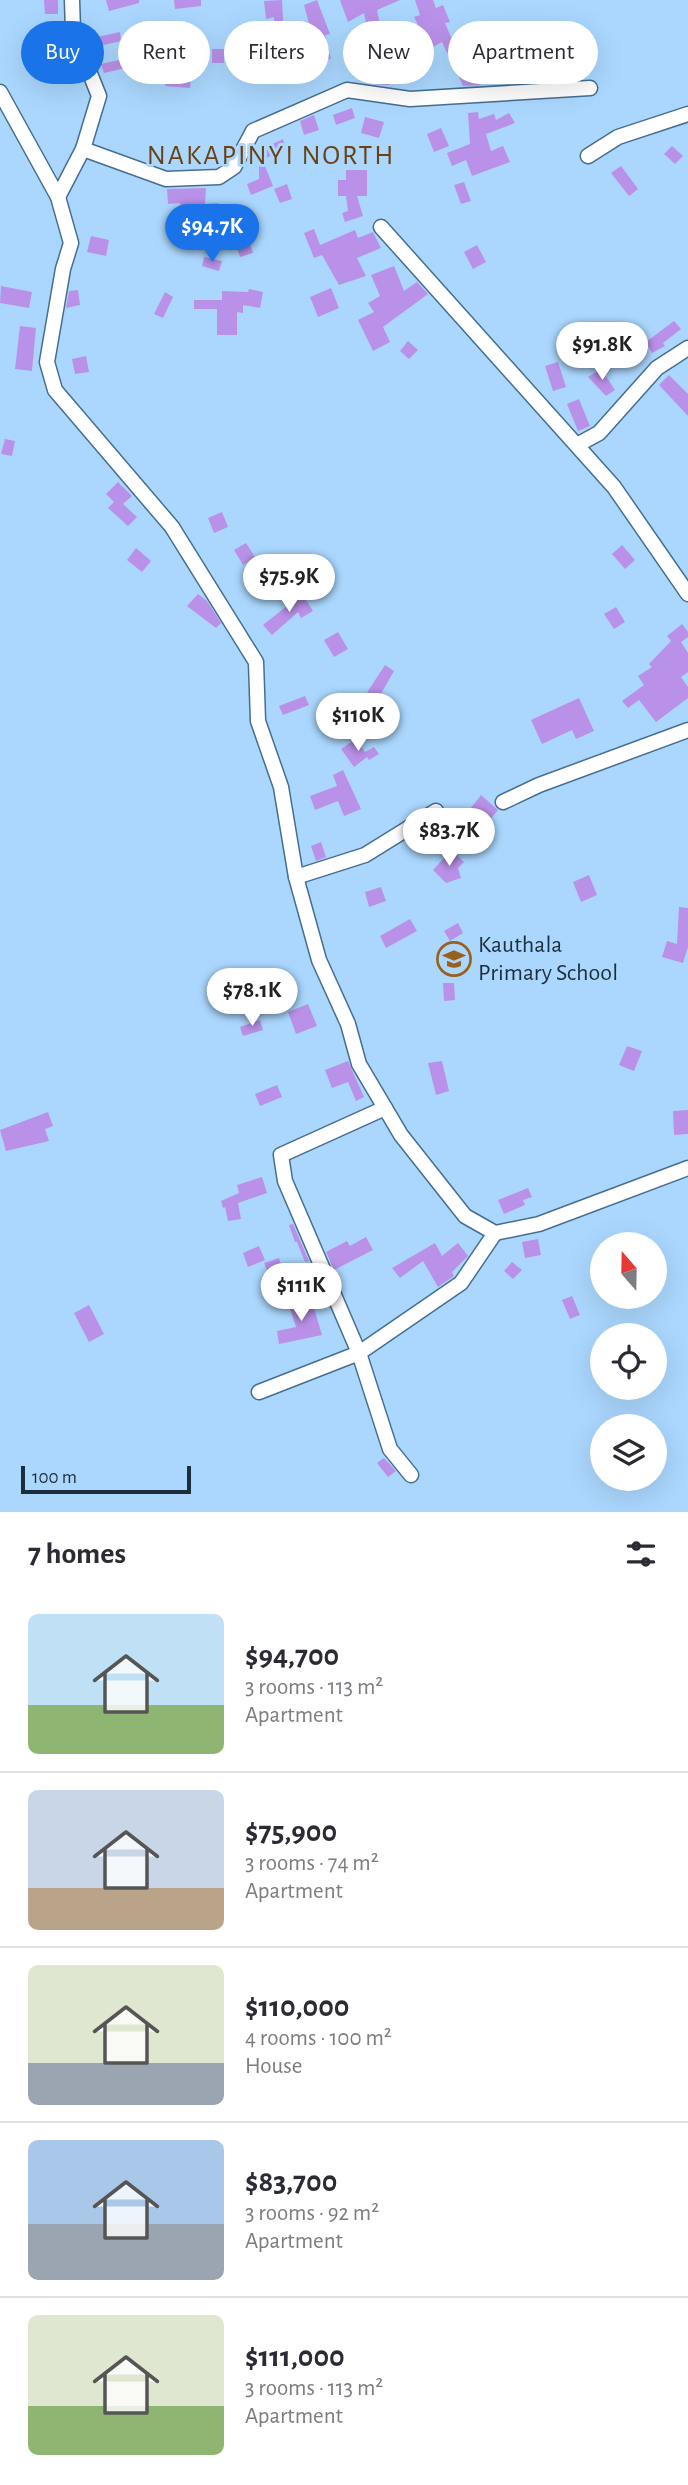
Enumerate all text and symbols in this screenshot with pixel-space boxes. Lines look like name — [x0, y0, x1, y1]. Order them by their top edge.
chip: Buy — [21, 21, 104, 84]
chip: Rent — [118, 21, 210, 84]
chip: Filters — [224, 21, 329, 84]
chip: New — [343, 21, 434, 84]
chip: Apartment — [448, 21, 598, 84]
district label: NAKAPINYI NORTH — [147, 142, 395, 170]
pin: $94.7K — [155, 204, 269, 264]
text: $94.7K — [181, 215, 243, 238]
pin: $91.8K — [545, 322, 659, 382]
text: $91.8K — [572, 333, 632, 356]
pin: $75.9K — [232, 554, 346, 614]
text: $75.9K — [259, 565, 319, 588]
pin: $110K — [309, 694, 407, 753]
text: $110K — [332, 704, 384, 727]
pin: $83.7K — [392, 808, 506, 868]
text: $83.7K — [419, 819, 479, 842]
place label: Kauthala Primary School — [478, 933, 618, 985]
school or university icon: Kauthala Primary School — [435, 940, 473, 978]
pin: $78.1K — [195, 968, 309, 1028]
text: $78.1K — [223, 979, 281, 1002]
north arrow — [590, 1232, 667, 1309]
map controls — [590, 1232, 667, 1491]
pin: $111K — [252, 1264, 350, 1323]
text: $111K — [277, 1274, 325, 1297]
button: locate — [590, 1323, 667, 1400]
button: layers — [590, 1414, 667, 1491]
scale bar — [21, 1463, 191, 1495]
text: 100 m — [32, 1468, 77, 1487]
icon: filters — [622, 1535, 660, 1573]
text: 7 homes — [28, 1539, 126, 1569]
text: $94,700 — [245, 1641, 339, 1671]
icon: home — [84, 1642, 168, 1726]
text: 3 rooms · 113 m² — [245, 1676, 383, 1699]
text: Apartment — [245, 1704, 343, 1727]
text: $75,900 — [245, 1817, 337, 1847]
icon: home — [84, 1818, 168, 1902]
text: 3 rooms · 74 m² — [245, 1852, 379, 1875]
text: Apartment — [245, 1880, 343, 1903]
text: $110,000 — [245, 1992, 350, 2022]
icon: home — [84, 1993, 168, 2077]
text: 4 rooms · 100 m² — [245, 2027, 392, 2050]
text: House — [245, 2055, 302, 2078]
text: $83,700 — [245, 2167, 337, 2197]
icon: home — [84, 2168, 168, 2252]
text: 3 rooms · 92 m² — [245, 2202, 379, 2225]
text: Apartment — [245, 2230, 343, 2253]
text: $111,000 — [245, 2342, 345, 2372]
icon: home — [84, 2343, 168, 2427]
text: 3 rooms · 113 m² — [245, 2377, 383, 2400]
text: Apartment — [245, 2405, 343, 2428]

